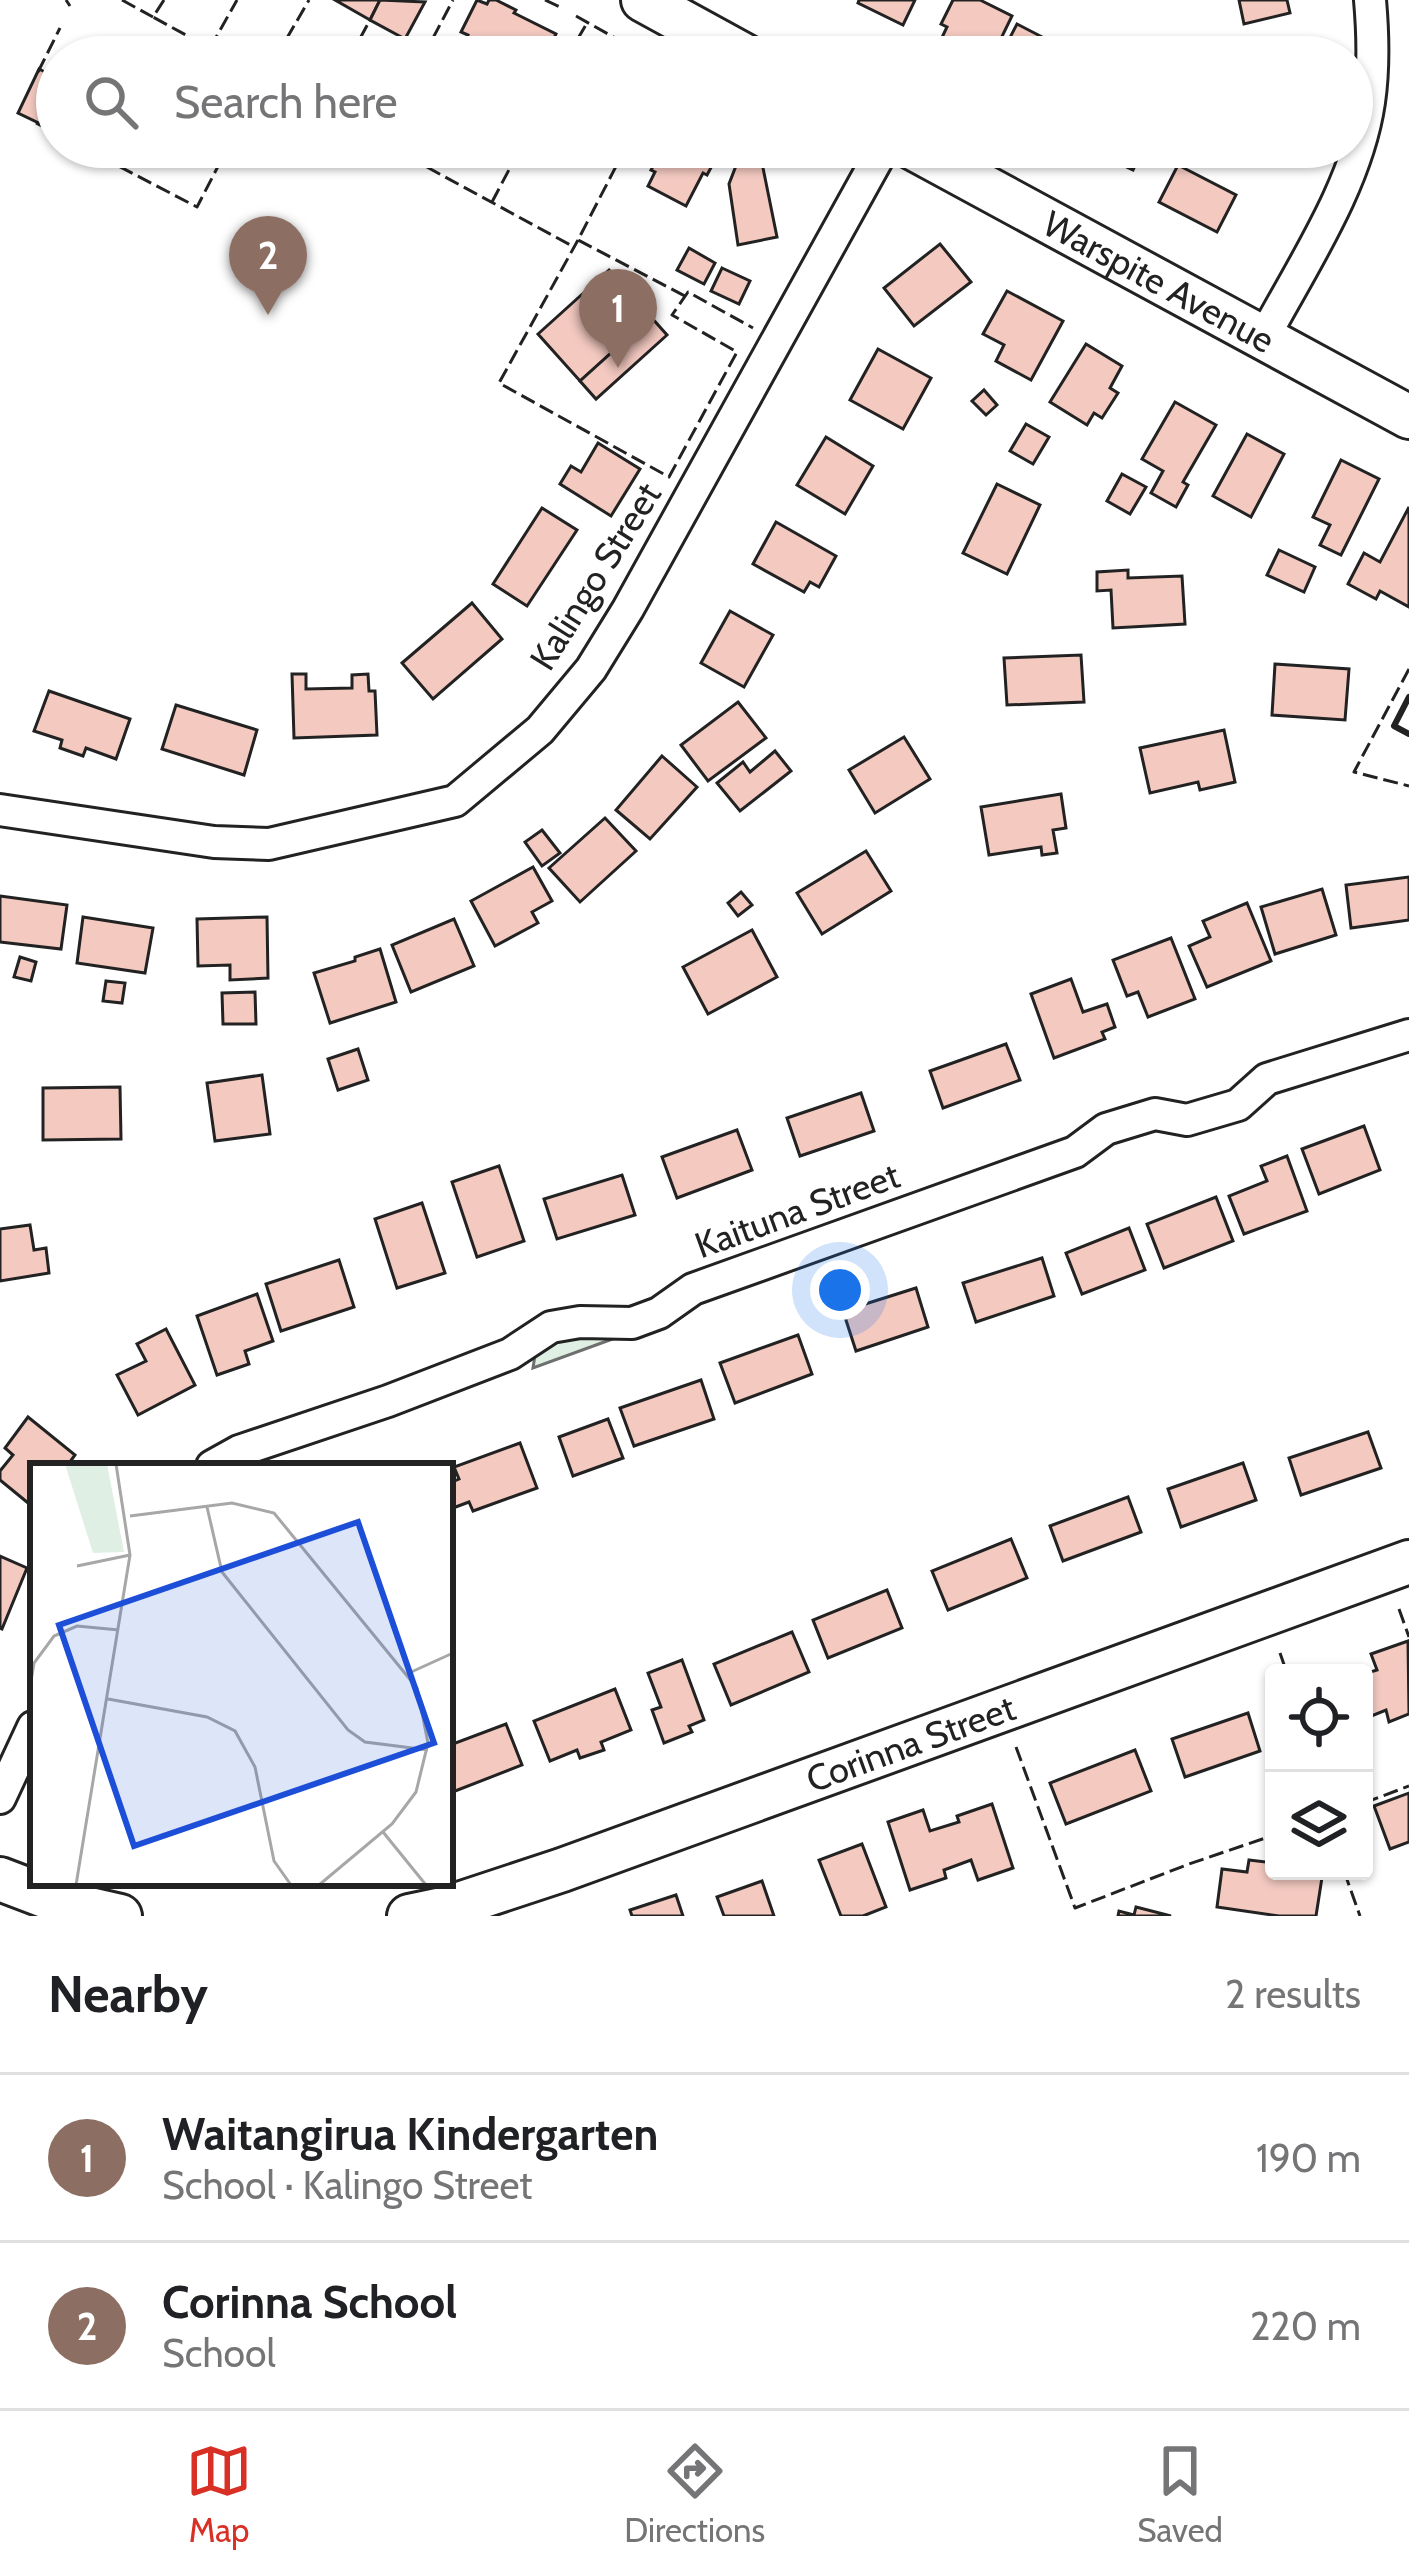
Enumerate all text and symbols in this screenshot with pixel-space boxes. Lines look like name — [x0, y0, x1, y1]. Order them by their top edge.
search box — [36, 36, 1373, 168]
icon: search — [78, 69, 144, 135]
text: Search here — [174, 75, 398, 129]
street label: Warspite Avenue — [1036, 201, 1282, 362]
pin: 2 — [229, 216, 307, 315]
pin: 1 — [579, 269, 657, 368]
street label: Kalingo Street — [520, 474, 670, 678]
street label: Kaituna Street — [689, 1153, 905, 1267]
your location — [810, 1260, 870, 1320]
inset map — [30, 1463, 453, 1886]
map controls — [1265, 1664, 1373, 1880]
button: locate — [1265, 1664, 1373, 1772]
street label: Corinna Street — [800, 1685, 1021, 1801]
button: layers — [1265, 1772, 1373, 1880]
text: Nearby — [48, 1963, 208, 2025]
text: 2 results — [1225, 1970, 1361, 2018]
text: Waitangirua Kindergarten — [162, 2107, 658, 2161]
text: 1 — [80, 2134, 94, 2182]
text: 190 m — [1256, 2134, 1361, 2182]
text: School · Kalingo Street — [162, 2161, 533, 2209]
text: Corinna School — [162, 2275, 457, 2329]
text: 2 — [77, 2302, 97, 2350]
text: 220 m — [1250, 2302, 1361, 2350]
text: School — [162, 2329, 276, 2377]
tab: Map — [186, 2438, 252, 2550]
tab: Directions — [624, 2438, 765, 2550]
tab: Saved — [1137, 2438, 1223, 2550]

